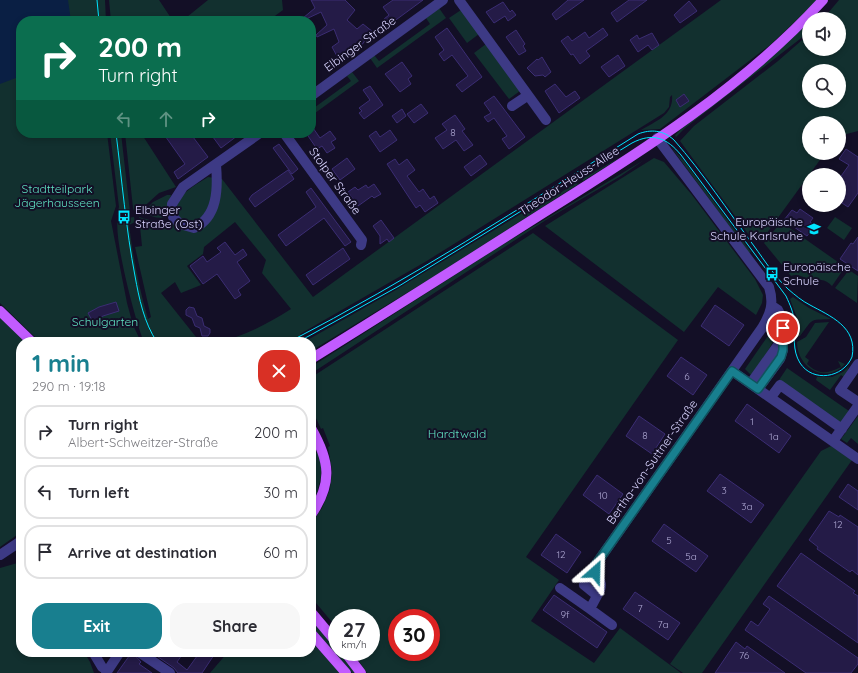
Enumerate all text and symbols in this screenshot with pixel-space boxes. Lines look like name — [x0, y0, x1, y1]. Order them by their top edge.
street label: Elbinger Straße — [321, 12, 399, 75]
map controls — [802, 12, 846, 212]
button: sound — [802, 12, 846, 56]
text: 200 m — [98, 29, 182, 64]
icon: right — [32, 32, 84, 84]
text: Turn right — [98, 64, 178, 87]
button: search — [802, 64, 846, 108]
icon: left — [113, 108, 135, 130]
icon: ahead — [155, 108, 177, 130]
icon: right — [197, 108, 219, 130]
button: + — [802, 116, 846, 160]
house number: 8 — [450, 126, 456, 139]
street label: Theodor-Heuss-Allee — [516, 142, 622, 219]
street label: Stolper Straße — [306, 144, 365, 217]
button: − — [802, 168, 846, 212]
park label: Stadtteilpark Jägerhausseen — [14, 181, 100, 210]
place label: Elbinger Straße (Ost) — [135, 202, 203, 231]
bus stop icon: Elbinger Straße (Ost) — [116, 209, 132, 225]
place label: Europäische Schule Karlsruhe — [710, 214, 803, 243]
school or university icon: Europäische Schule Karlsruhe — [806, 221, 822, 237]
place label: Europäische Schule — [783, 259, 851, 288]
bus stop icon: Europäische Schule — [764, 266, 780, 282]
pin — [766, 311, 800, 345]
park label: Schulgarten — [72, 314, 138, 329]
icon: arrive — [772, 317, 794, 339]
text: 1 min — [32, 348, 90, 378]
button: close — [258, 350, 300, 392]
house number: 6 — [684, 370, 690, 383]
text: 290 m · 19:18 — [32, 378, 106, 394]
street label: Bertha-von-Suttner-Straße — [603, 396, 700, 527]
text: Turn right — [68, 415, 139, 434]
house number: 1 — [750, 415, 754, 428]
icon: right — [34, 421, 56, 443]
text: 200 m — [254, 423, 298, 442]
park label: Hardtwald — [428, 426, 486, 441]
house number: 8 — [642, 429, 648, 442]
house number: 1a — [769, 430, 779, 443]
text: Albert-Schweitzer-Straße — [68, 434, 218, 450]
icon: left — [34, 481, 56, 503]
text: Turn left — [68, 483, 130, 502]
text: 30 m — [263, 483, 298, 502]
house number: 3 — [721, 484, 727, 497]
house number: 10 — [598, 489, 608, 502]
house number: 3a — [741, 500, 753, 513]
house number: 12 — [833, 518, 843, 531]
house number: 5 — [666, 534, 672, 547]
icon: arrive — [34, 541, 56, 563]
text: Arrive at destination — [68, 543, 217, 562]
text: 60 m — [263, 543, 298, 562]
house number: 12 — [556, 548, 566, 561]
house number: 5a — [685, 550, 697, 563]
position arrow — [574, 551, 616, 593]
house number: 7 — [637, 602, 643, 615]
button: Exit — [32, 603, 162, 649]
button: Share — [170, 603, 300, 649]
house number: 9f — [560, 608, 570, 621]
speed limit sign: 30 — [388, 609, 440, 661]
text: 27 — [343, 617, 365, 642]
house number: 7a — [657, 618, 669, 631]
text: km/h — [341, 638, 367, 651]
house number: 76 — [739, 649, 750, 662]

